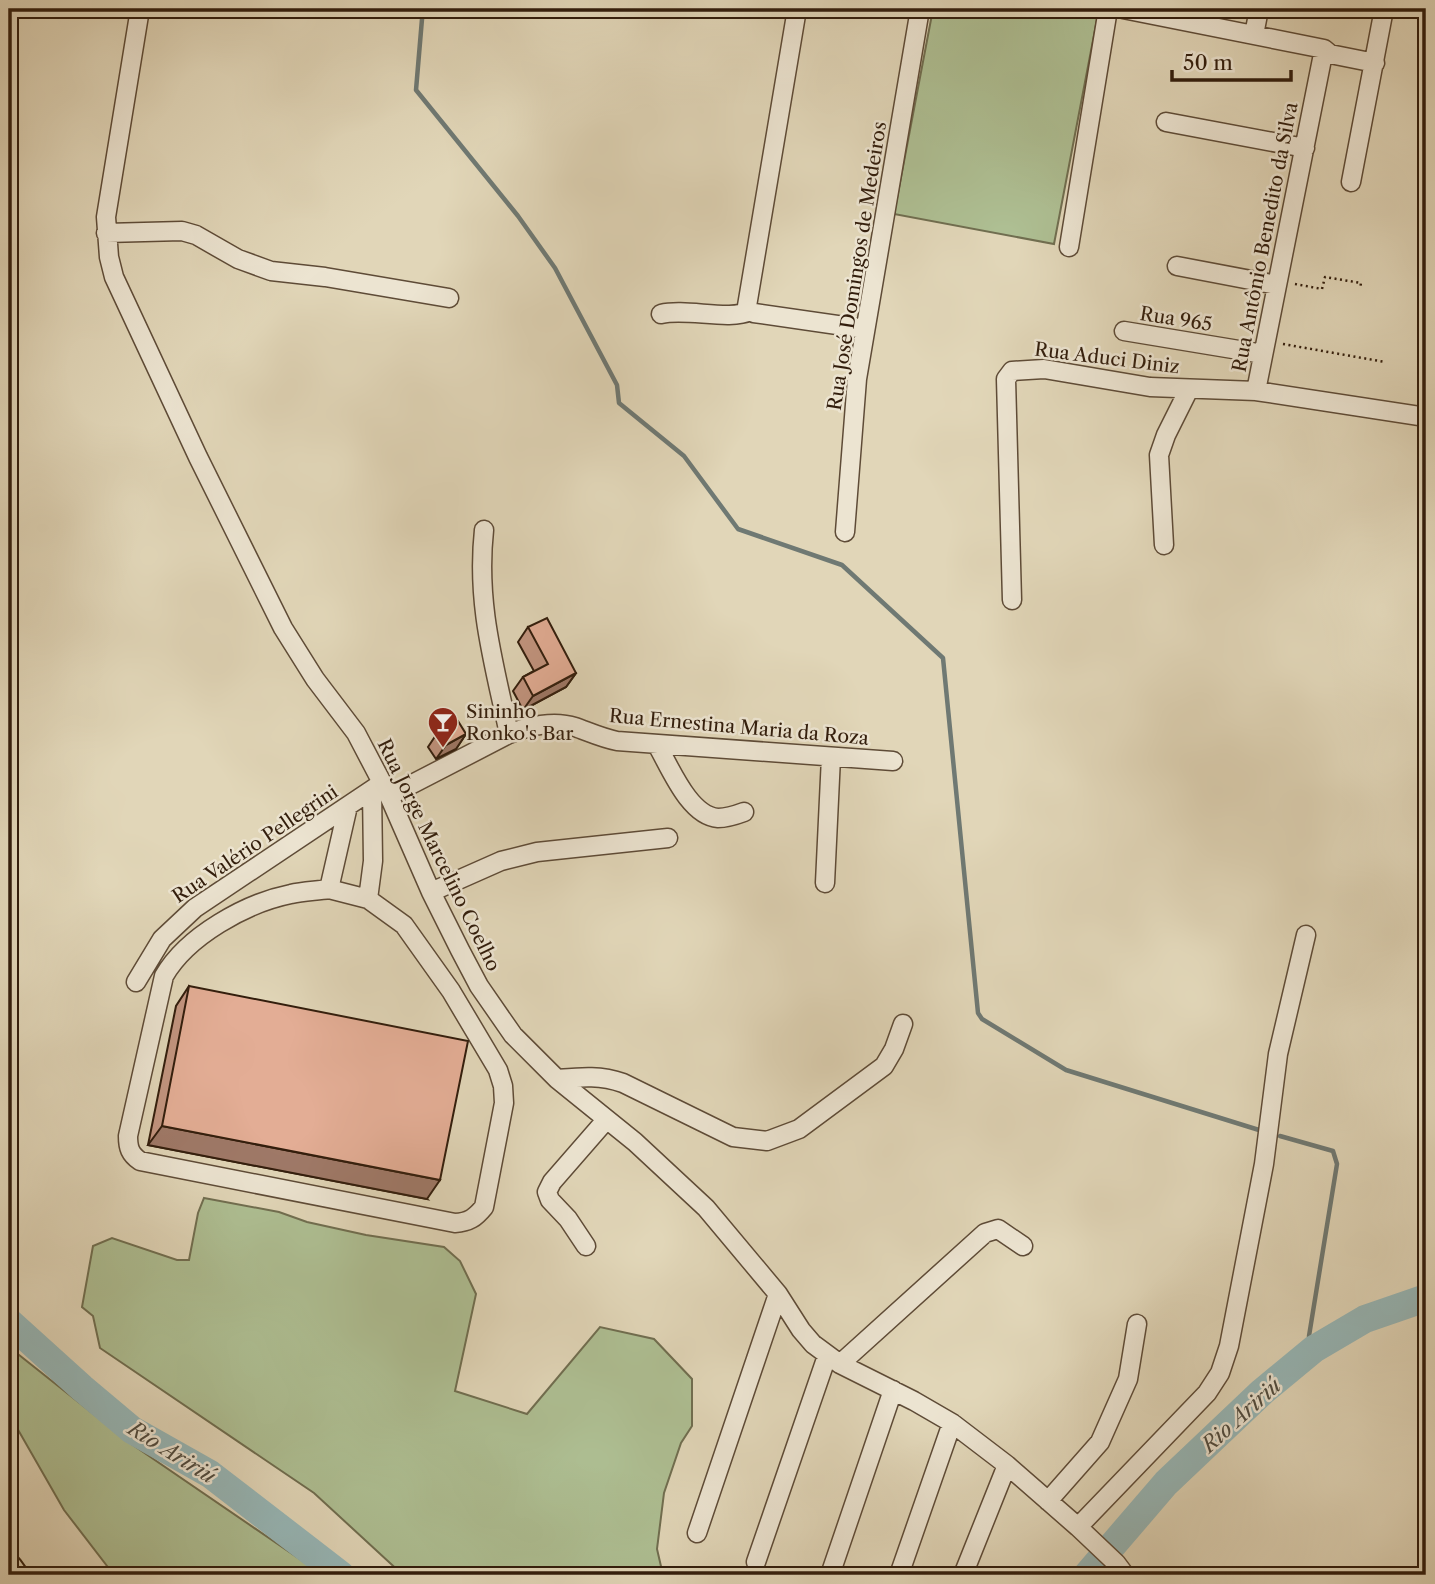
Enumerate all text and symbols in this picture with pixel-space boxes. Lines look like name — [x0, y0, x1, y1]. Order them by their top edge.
scale bar — [1172, 38, 1292, 82]
text: 50 m — [1183, 50, 1233, 75]
street label: Rua Antônio Benedito da Silva — [1228, 100, 1302, 374]
street label: Rua José Domingos de Medeiros — [823, 120, 891, 412]
street label: Rua 965 — [1138, 302, 1214, 336]
street label: Rua Aduci Diniz — [1033, 338, 1181, 378]
place label: Sininho Ronko's Bar — [466, 700, 573, 745]
street label: Rua Ernestina Maria da Roza — [608, 704, 870, 750]
bar icon: Sininho Ronko's Bar — [426, 705, 460, 749]
street label: Rua Jorge Marcelino Coelho — [373, 735, 505, 975]
street label: Rua Valério Pellegrini — [168, 780, 342, 908]
water label: Rio Aririú — [1195, 1372, 1286, 1458]
water label: Rio Aririú — [122, 1414, 221, 1489]

